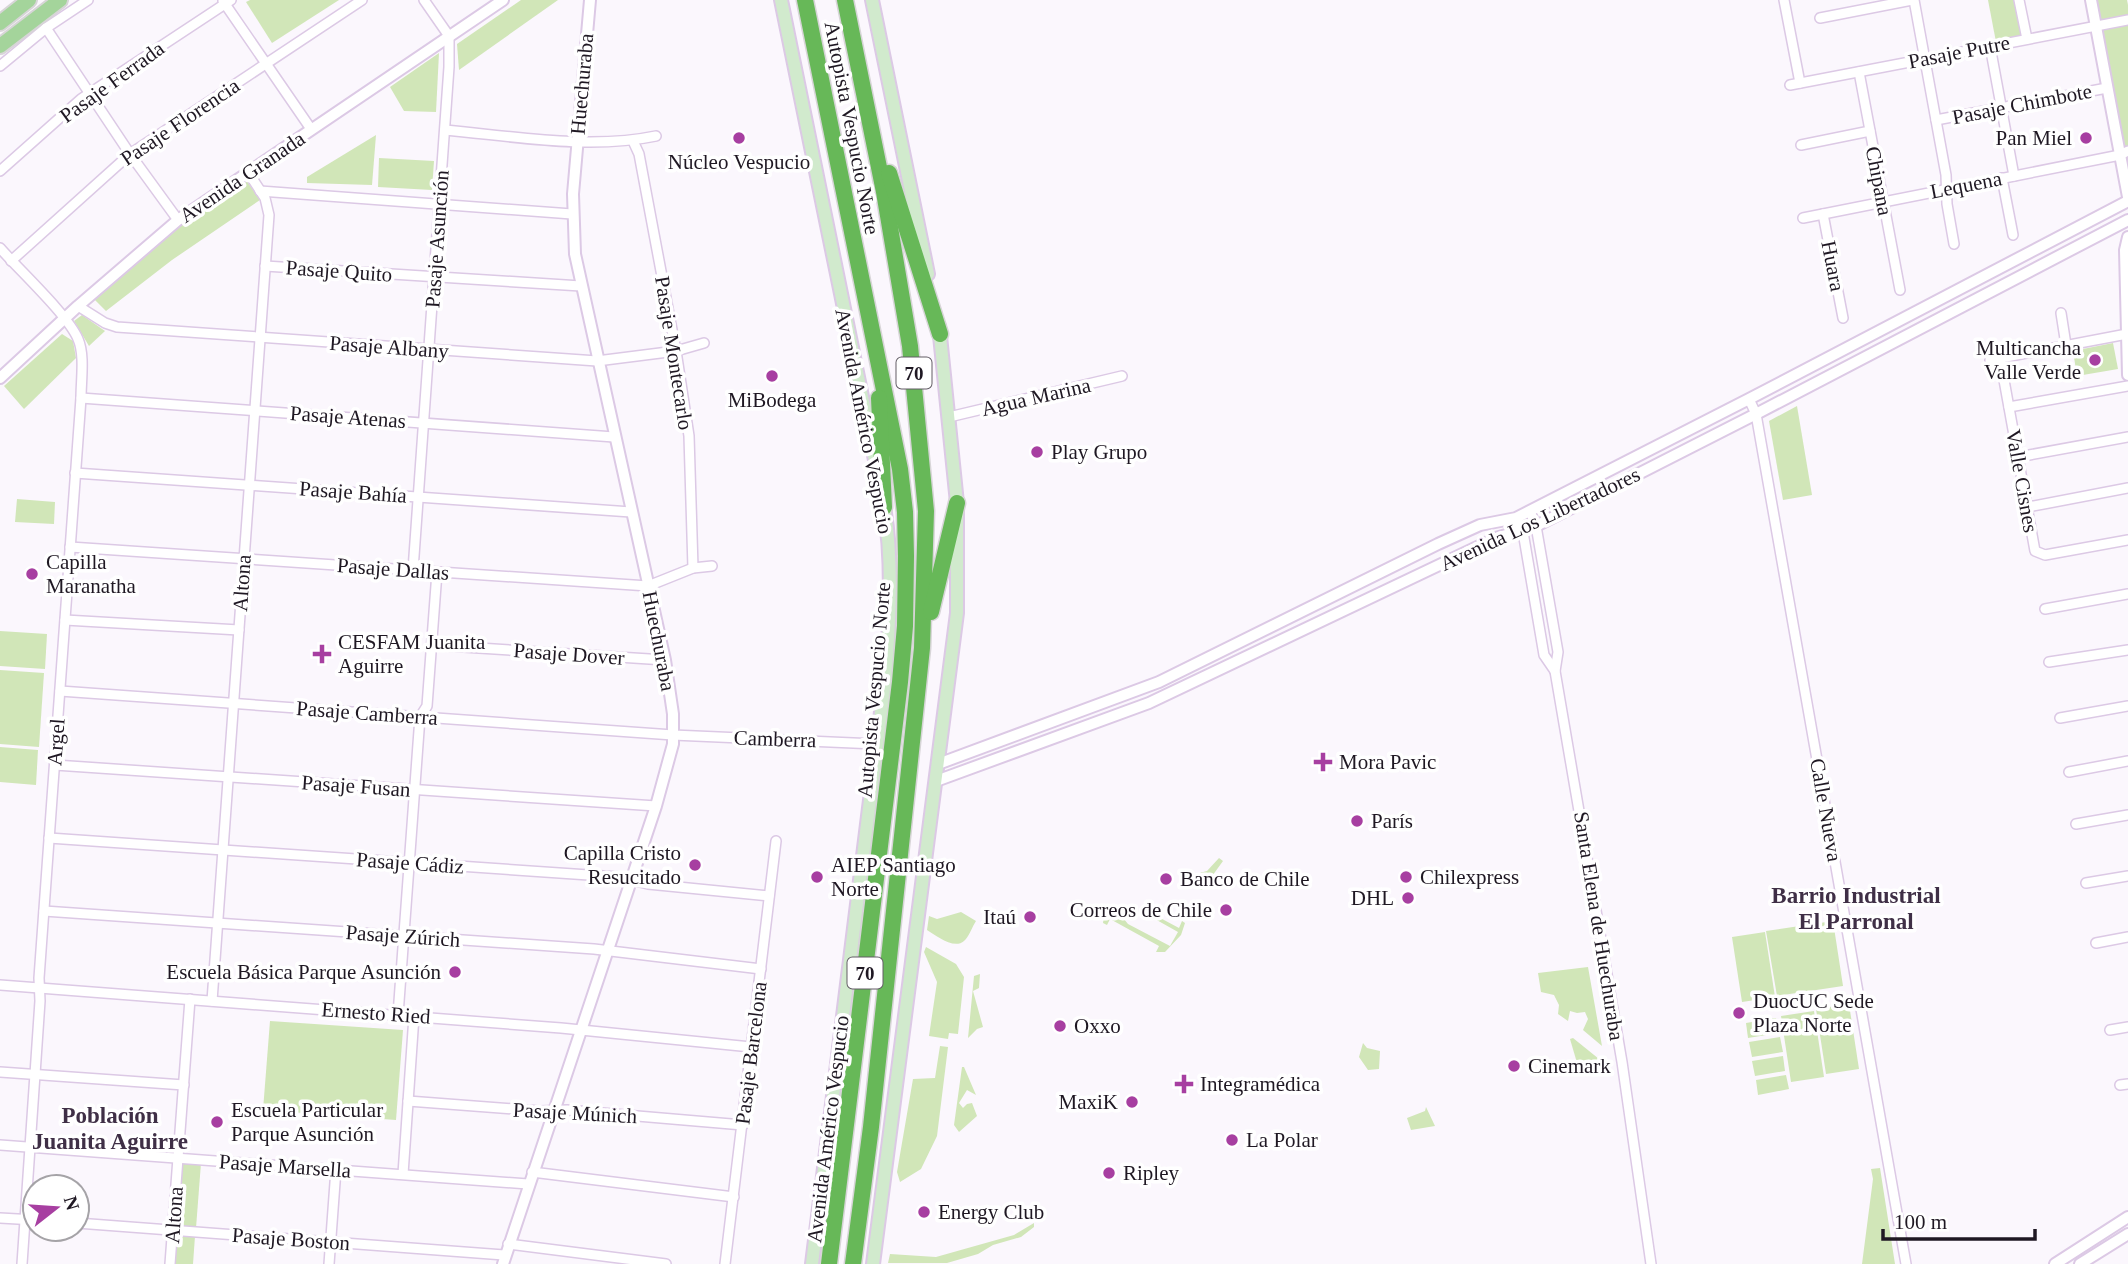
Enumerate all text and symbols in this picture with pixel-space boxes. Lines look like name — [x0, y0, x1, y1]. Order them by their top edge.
street label: Autopista Vespucio Norte — [820, 19, 884, 237]
street label: Pasaje Putre — [1906, 30, 2012, 74]
street label: Huechuraba — [566, 32, 598, 136]
street label: Pasaje Ferrada — [55, 36, 169, 128]
street label: Pasaje Florencia — [116, 73, 245, 171]
street label: Pasaje Chimbote — [1950, 79, 2094, 129]
street label: Avenida Granada — [175, 126, 310, 228]
place label: Pan Miel — [1996, 126, 2072, 150]
marker: Núcleo Vespucio — [731, 130, 747, 146]
marker: Pan Miel — [2078, 130, 2094, 146]
street label: Chipana — [1861, 144, 1898, 218]
place label: Núcleo Vespucio — [668, 150, 810, 174]
street label: Lequena — [1928, 166, 2004, 204]
street label: Pasaje Asunción — [420, 169, 454, 309]
street label: Huara — [1816, 239, 1850, 294]
street label: Pasaje Quito — [285, 255, 393, 287]
street label: Pasaje Montecarlo — [650, 274, 698, 432]
street label: Avenida Américo Vespucio — [830, 306, 898, 536]
street label: Pasaje Albany — [329, 331, 450, 363]
place label: Multicancha Valle Verde — [1976, 336, 2082, 384]
marker: Multicancha Valle Verde — [2087, 352, 2103, 368]
road number: 70 — [897, 358, 932, 388]
marker: MiBodega — [764, 368, 780, 384]
street label: Agua Marina — [979, 373, 1094, 421]
place label: MiBodega — [728, 388, 817, 412]
street label: Pasaje Atenas — [289, 401, 407, 433]
street label: Valle Cisnes — [2001, 428, 2043, 534]
place label: Play Grupo — [1051, 440, 1147, 464]
marker: Play Grupo — [1029, 444, 1045, 460]
street label: Avenida Los Libertadores — [1436, 462, 1644, 576]
street label: Pasaje Bahía — [298, 476, 408, 508]
place label: Capilla Maranatha — [46, 550, 136, 598]
street label: Altona — [228, 553, 256, 612]
street label: Pasaje Dallas — [336, 553, 450, 585]
marker: Capilla Maranatha — [24, 566, 40, 582]
street label: Autopista Vespucio Norte — [853, 581, 895, 799]
street label: Huechuraba — [638, 589, 681, 694]
place label: CESFAM Juanita Aguirre — [338, 630, 486, 678]
street label: Pasaje Dover — [513, 638, 625, 670]
marker: CESFAM Juanita Aguirre — [312, 644, 332, 664]
street label: Pasaje Camberra — [295, 696, 439, 730]
street label: Argel — [42, 717, 70, 766]
street label: Camberra — [733, 726, 817, 752]
place label: Mora Pavic — [1339, 750, 1436, 774]
marker: Mora Pavic — [1313, 752, 1333, 772]
street label: Calle Nueva — [1805, 757, 1847, 864]
street label: Pasaje Fusan — [301, 770, 412, 802]
place label: París — [1371, 809, 1413, 833]
street label: Santa Elena de Huechuraba — [1569, 810, 1629, 1043]
marker: París — [1349, 813, 1365, 829]
place label: Capilla Cristo Resucitado — [564, 841, 681, 889]
street label: Pasaje Cádiz — [355, 847, 465, 879]
place label: AIEP Santiago Norte — [831, 853, 956, 901]
marker: Capilla Cristo Resucitado — [687, 857, 703, 873]
place label: Chilexpress — [1420, 865, 1519, 889]
place label: Banco de Chile — [1180, 867, 1309, 891]
marker: AIEP Santiago Norte — [809, 869, 825, 885]
marker: Chilexpress — [1398, 869, 1414, 885]
marker: Banco de Chile — [1158, 871, 1174, 887]
district label: Barrio Industrial El Parronal — [1771, 883, 1941, 934]
place label: DHL — [1351, 886, 1394, 910]
marker: DHL — [1400, 890, 1416, 906]
place label: Correos de Chile — [1070, 898, 1212, 922]
marker: Correos de Chile — [1218, 902, 1234, 918]
place label: Itaú — [983, 905, 1016, 929]
marker: Itaú — [1022, 909, 1038, 925]
street label: Pasaje Zúrich — [345, 920, 462, 952]
road number: 70 — [848, 958, 882, 988]
place label: Escuela Básica Parque Asunción — [166, 960, 441, 984]
marker: Escuela Básica Parque Asunción — [447, 964, 463, 980]
street label: Pasaje Barcelona — [730, 979, 772, 1126]
place label: DuocUC Sede Plaza Norte — [1753, 989, 1874, 1037]
street label: Ernesto Ried — [321, 997, 432, 1029]
marker: DuocUC Sede Plaza Norte — [1731, 1005, 1747, 1021]
street label: Avenida Américo Vespucio — [802, 1014, 854, 1244]
place label: Oxxo — [1074, 1014, 1121, 1038]
marker: Oxxo — [1052, 1018, 1068, 1034]
place label: Cinemark — [1528, 1054, 1611, 1078]
marker: Cinemark — [1506, 1058, 1522, 1074]
place label: Integramédica — [1200, 1072, 1321, 1096]
marker: Integramédica — [1174, 1074, 1194, 1094]
place label: MaxiK — [1059, 1090, 1118, 1114]
marker: MaxiK — [1124, 1094, 1140, 1110]
place label: Escuela Particular Parque Asunción — [231, 1098, 383, 1146]
street label: Pasaje Múnich — [512, 1098, 638, 1128]
district label: Población Juanita Aguirre — [32, 1103, 188, 1154]
marker: Escuela Particular Parque Asunción — [209, 1114, 225, 1130]
place label: La Polar — [1246, 1128, 1318, 1152]
marker: La Polar — [1224, 1132, 1240, 1148]
street label: Pasaje Marsella — [218, 1149, 353, 1183]
place label: Ripley — [1123, 1161, 1179, 1185]
marker: Ripley — [1101, 1165, 1117, 1181]
north arrow — [21, 1173, 91, 1243]
street label: Altona — [160, 1185, 188, 1244]
text: N — [60, 1194, 84, 1213]
scale bar — [1883, 1198, 2035, 1242]
place label: Energy Club — [938, 1200, 1044, 1224]
marker: Energy Club — [916, 1204, 932, 1220]
text: 100 m — [1894, 1210, 1947, 1234]
street label: Pasaje Boston — [231, 1223, 351, 1255]

